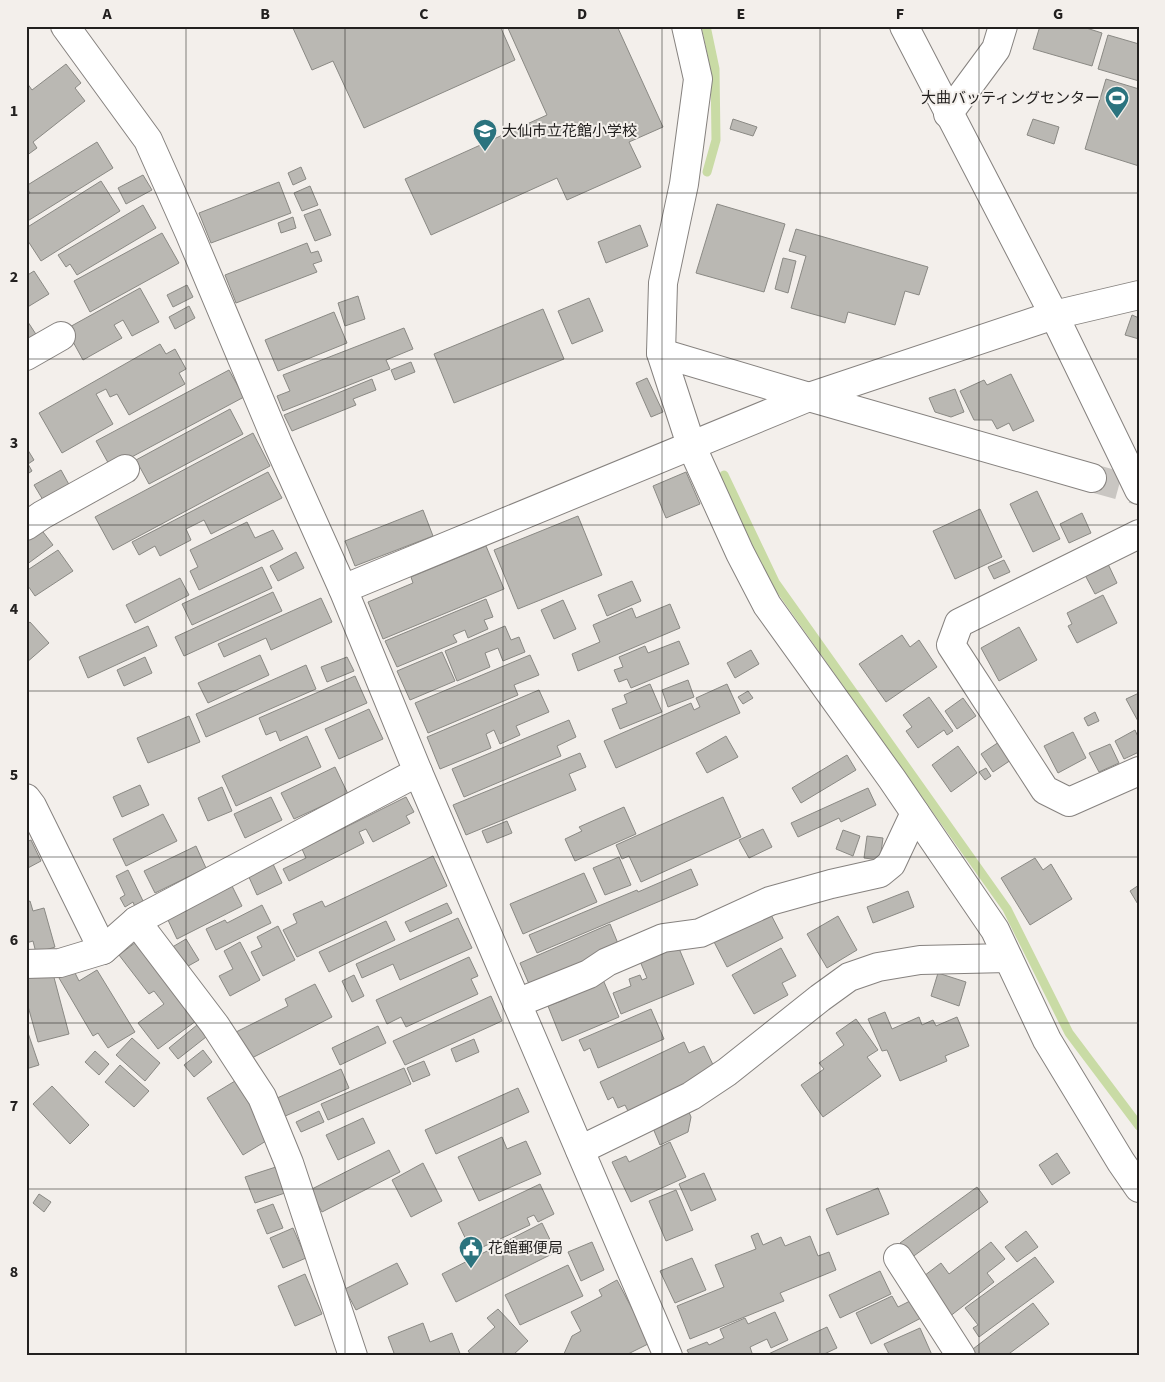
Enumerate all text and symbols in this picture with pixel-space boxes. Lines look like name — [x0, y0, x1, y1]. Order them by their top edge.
text: A — [101, 3, 112, 25]
text: B — [260, 3, 270, 25]
text: C — [419, 3, 429, 25]
text: D — [577, 3, 587, 25]
text: E — [737, 3, 745, 25]
text: F — [896, 3, 904, 25]
text: G — [1053, 3, 1063, 25]
sports icon: 大曲バッティングセンター — [1104, 85, 1130, 119]
place label: 大曲バッティングセンター — [921, 88, 1100, 109]
text: 1 — [10, 100, 18, 122]
school or university icon: 大仙市立花館小学校 — [472, 118, 498, 152]
place label: 大仙市立花館小学校 — [502, 121, 637, 142]
text: 2 — [10, 266, 18, 288]
text: 3 — [10, 432, 18, 454]
text: 4 — [10, 598, 19, 620]
text: 5 — [10, 764, 18, 786]
text: 6 — [10, 929, 18, 951]
text: 7 — [10, 1095, 18, 1117]
public building icon: 花館郵便局 — [458, 1235, 484, 1269]
place label: 花館郵便局 — [488, 1238, 563, 1259]
text: 8 — [10, 1261, 18, 1283]

